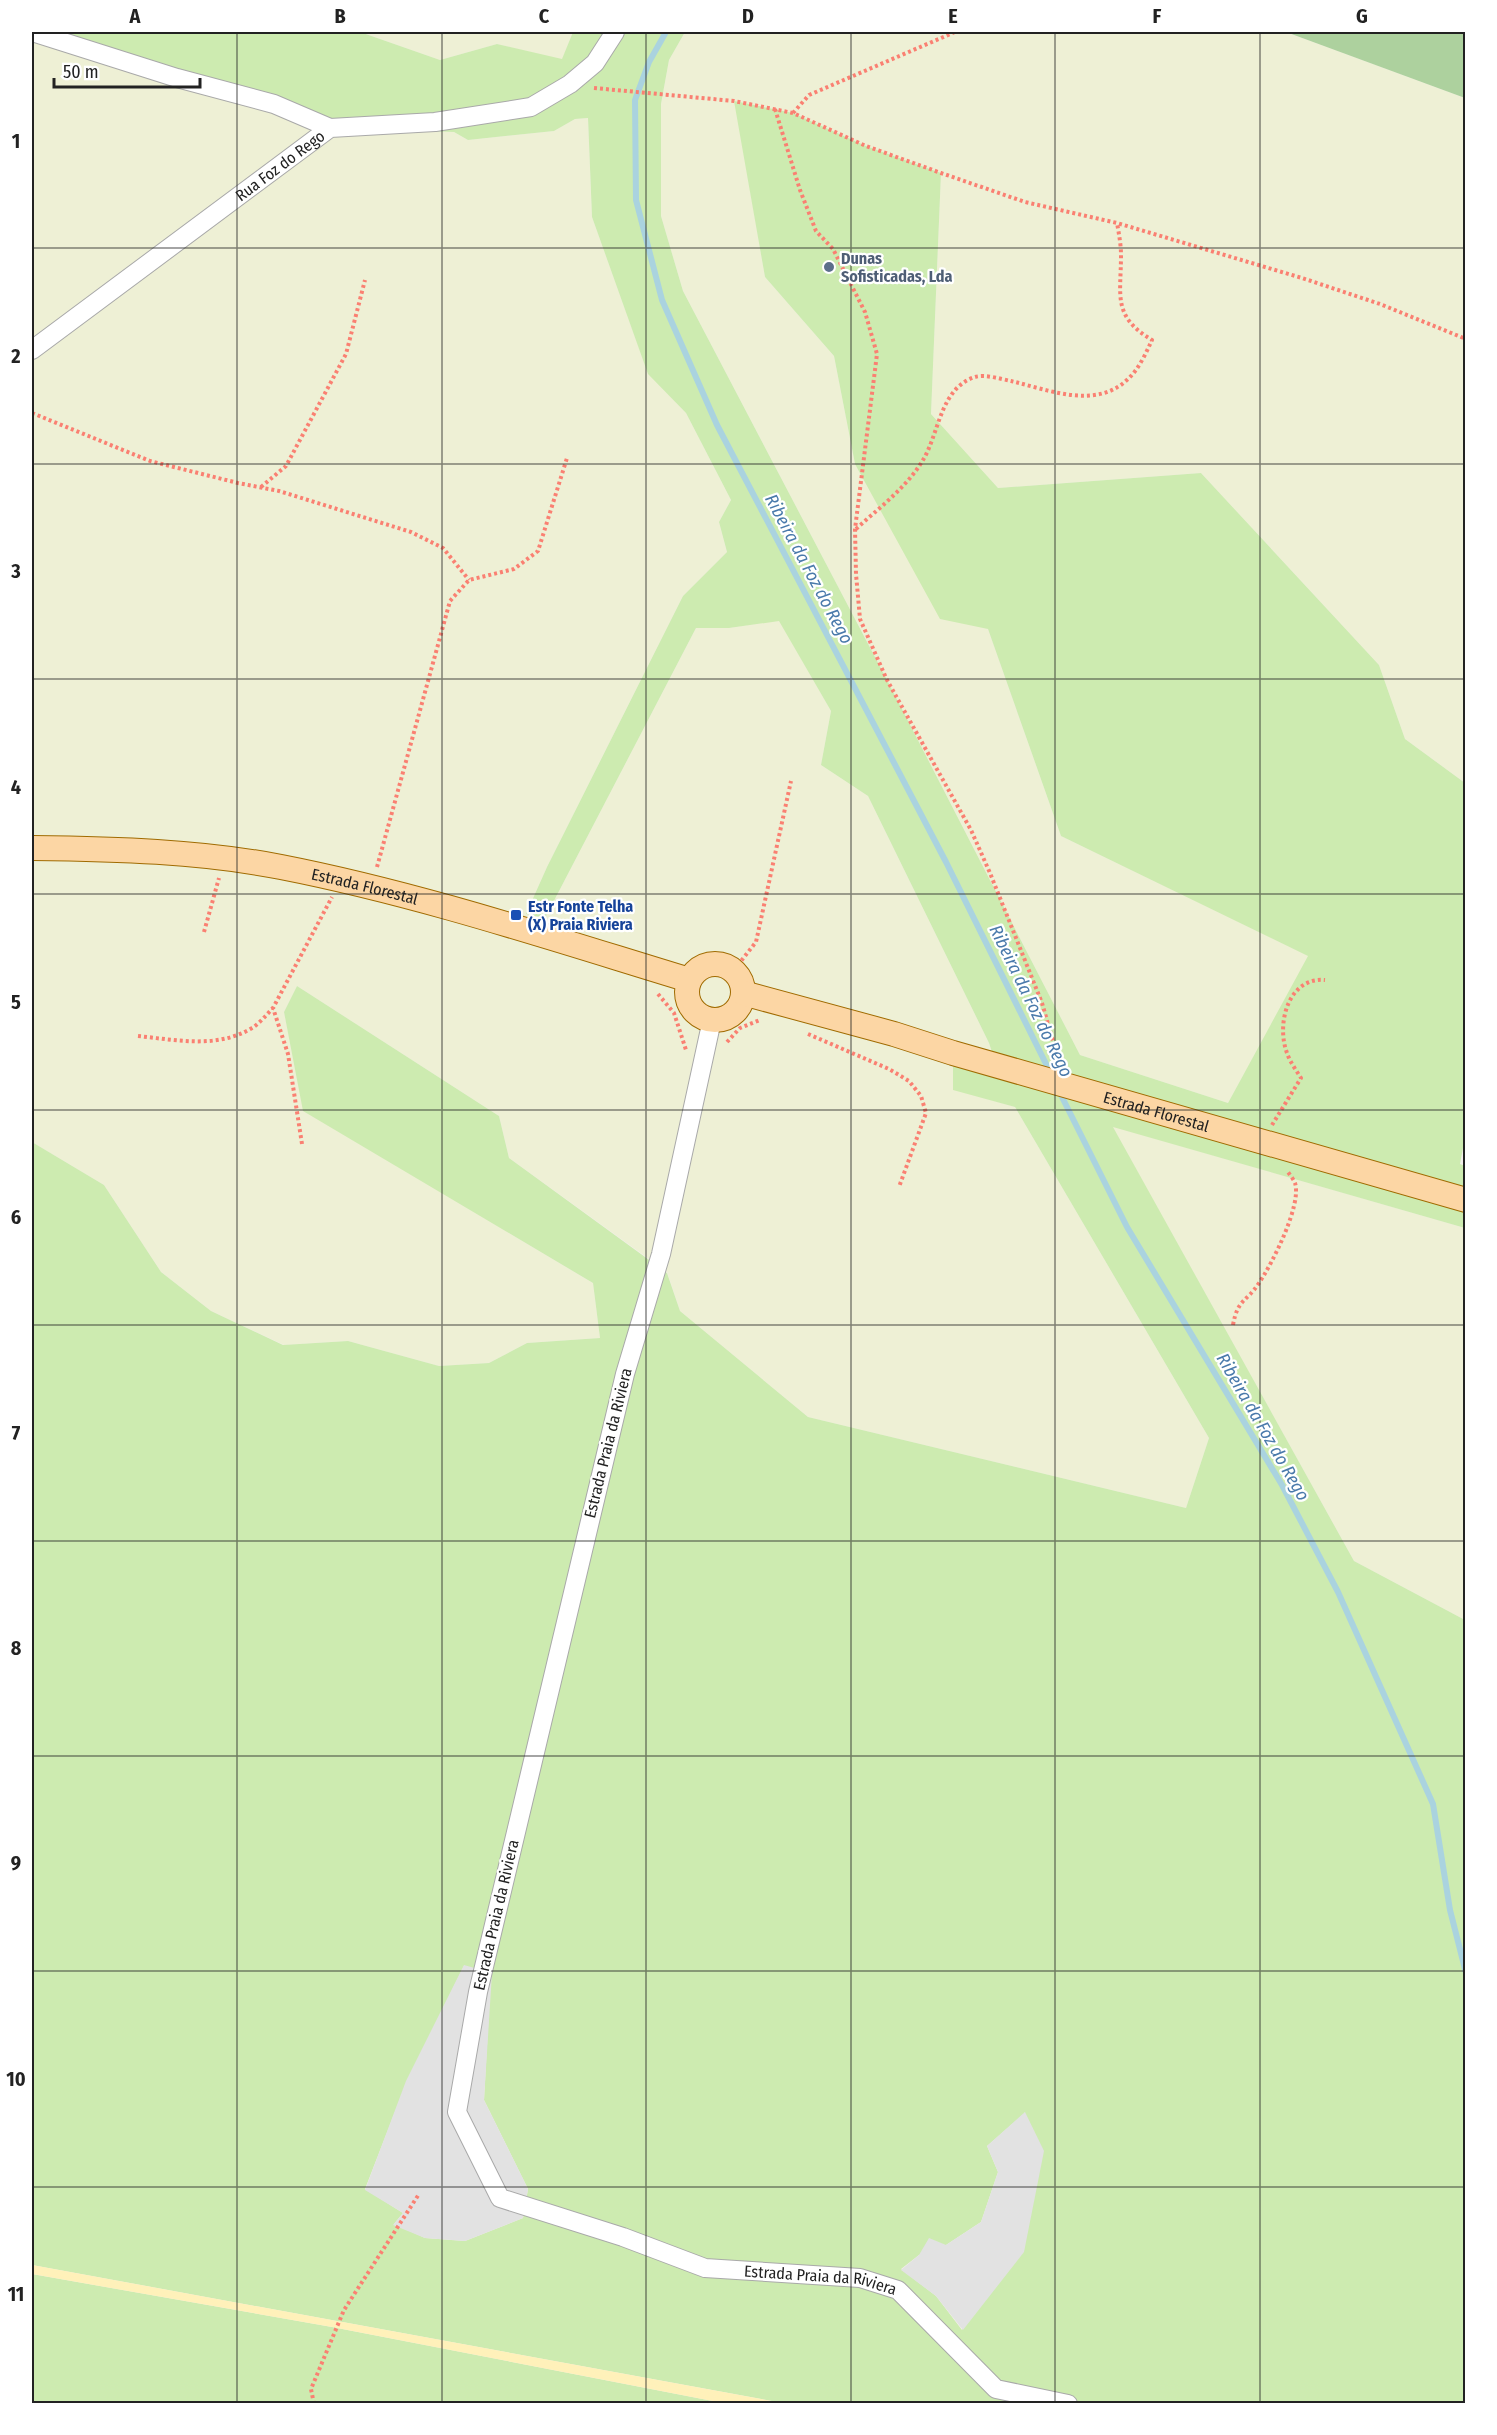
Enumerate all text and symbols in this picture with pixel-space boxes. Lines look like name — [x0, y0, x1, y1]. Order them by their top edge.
text: A — [129, 4, 142, 28]
text: B — [334, 4, 346, 28]
text: C — [539, 4, 550, 28]
text: D — [742, 4, 754, 28]
text: E — [948, 4, 958, 28]
text: F — [1153, 4, 1162, 28]
text: G — [1356, 4, 1368, 28]
scale bar — [54, 51, 200, 89]
text: 50 m — [63, 61, 99, 83]
street label: Rua Foz do Rego — [231, 126, 328, 205]
text: 1 — [12, 129, 20, 153]
place label: Dunas Sofisticadas, Lda — [841, 249, 953, 286]
marker: Dunas Sofisticadas, Lda — [822, 260, 836, 274]
text: 2 — [10, 344, 21, 368]
water label: Ribeira da Foz do Rego — [760, 490, 858, 648]
text: 3 — [10, 559, 21, 583]
text: 4 — [11, 775, 21, 799]
street label: Estrada Florestal — [310, 864, 420, 908]
place label: Estr Fonte Telha (X) Praia Riviera — [528, 897, 633, 934]
marker: Estr Fonte Telha (X) Praia Riviera — [509, 908, 523, 922]
water label: Ribeira da Foz do Rego — [985, 921, 1077, 1081]
text: 5 — [11, 990, 21, 1014]
street label: Estrada Florestal — [1101, 1087, 1211, 1135]
text: 6 — [11, 1205, 21, 1229]
water label: Ribeira da Foz do Rego — [1212, 1349, 1314, 1505]
street label: Estrada Praia da Riviera — [580, 1366, 636, 1520]
text: 7 — [12, 1421, 21, 1445]
text: 8 — [11, 1636, 22, 1660]
street label: Estrada Praia da Riviera — [469, 1838, 523, 1992]
text: 9 — [11, 1851, 21, 1875]
text: 10 — [6, 2067, 26, 2091]
street label: Estrada Praia da Riviera — [743, 2261, 899, 2299]
text: 11 — [8, 2282, 24, 2306]

